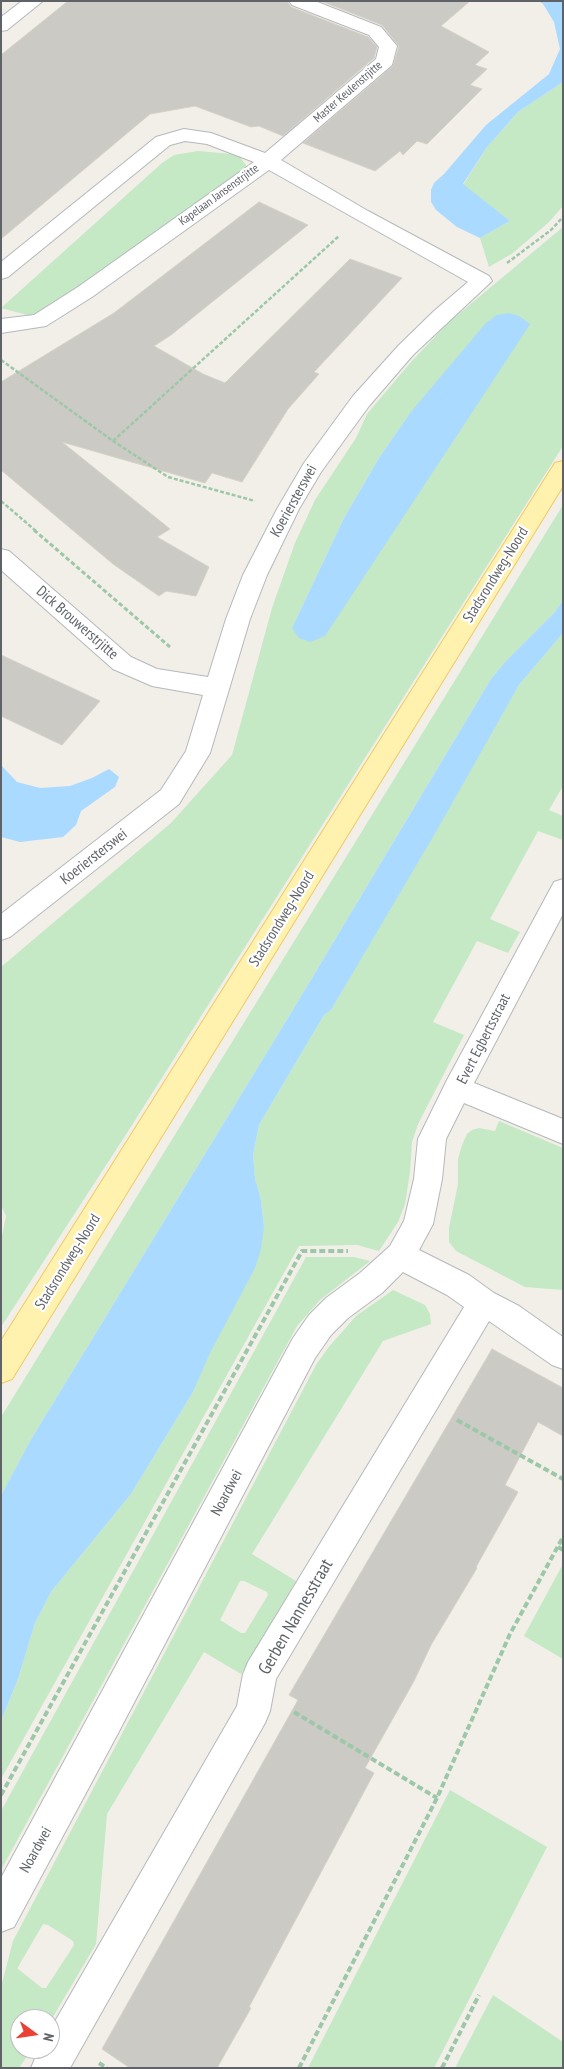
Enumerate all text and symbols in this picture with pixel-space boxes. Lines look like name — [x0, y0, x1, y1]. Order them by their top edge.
street label: Master Keulenstrjitte — [311, 58, 385, 126]
street label: Kapelaan Jansenstrjitte — [176, 161, 262, 229]
street label: Koeriersterswei — [267, 462, 321, 540]
street label: Stadsrondweg-Noord — [459, 524, 533, 626]
street label: Dick Brouwerstrjitte — [32, 582, 122, 664]
street label: Koeriersterswei — [57, 825, 131, 889]
street label: Stadsrondweg-Noord — [245, 868, 319, 970]
street label: Evert Egbertsstraat — [454, 991, 514, 1087]
street label: Stadsrondweg-Noord — [31, 1211, 105, 1313]
street label: Noardwei — [207, 1467, 247, 1519]
street label: Gerben Nannesstraat — [254, 1555, 338, 1679]
street label: Noardwei — [16, 1824, 56, 1876]
north arrow — [10, 2009, 60, 2059]
text: N — [39, 2032, 58, 2043]

